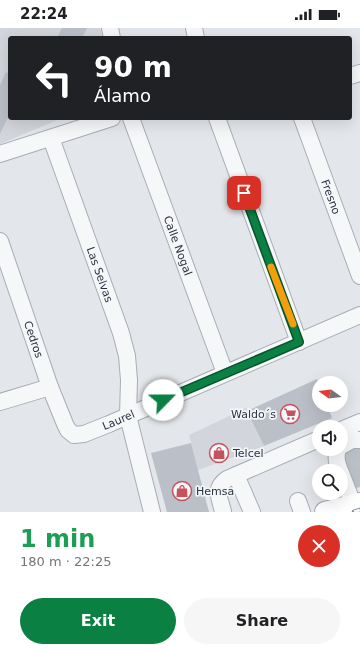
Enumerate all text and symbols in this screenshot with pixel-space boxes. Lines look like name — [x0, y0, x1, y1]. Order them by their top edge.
text: 22:24 — [20, 5, 68, 23]
text: 90 m — [94, 51, 172, 84]
icon: left — [28, 52, 80, 104]
text: Álamo — [94, 85, 151, 106]
pin — [227, 176, 261, 210]
street label: Fresno — [319, 178, 343, 216]
icon: arrive — [233, 182, 255, 204]
street label: Calle Nogal — [161, 214, 195, 277]
street label: Las Selvas — [84, 245, 116, 304]
street label: Cedros — [21, 319, 46, 360]
north arrow — [312, 376, 348, 412]
map controls — [312, 376, 348, 500]
position arrow — [142, 379, 184, 421]
supermarket icon: Waldo´s — [279, 403, 301, 425]
street label: Laurel — [100, 407, 137, 433]
place label: Waldo´s — [231, 408, 276, 421]
button: sound — [312, 420, 348, 456]
shop icon: Telcel — [208, 442, 230, 464]
place label: Telcel — [232, 447, 264, 460]
button: search — [312, 464, 348, 500]
shop icon: Hemsa — [171, 480, 193, 502]
place label: Hemsa — [196, 485, 234, 498]
text: 1 min — [20, 525, 95, 553]
button: close — [298, 525, 340, 567]
text: 180 m · 22:25 — [20, 554, 111, 569]
button: Exit — [20, 598, 176, 644]
button: Share — [184, 598, 340, 644]

